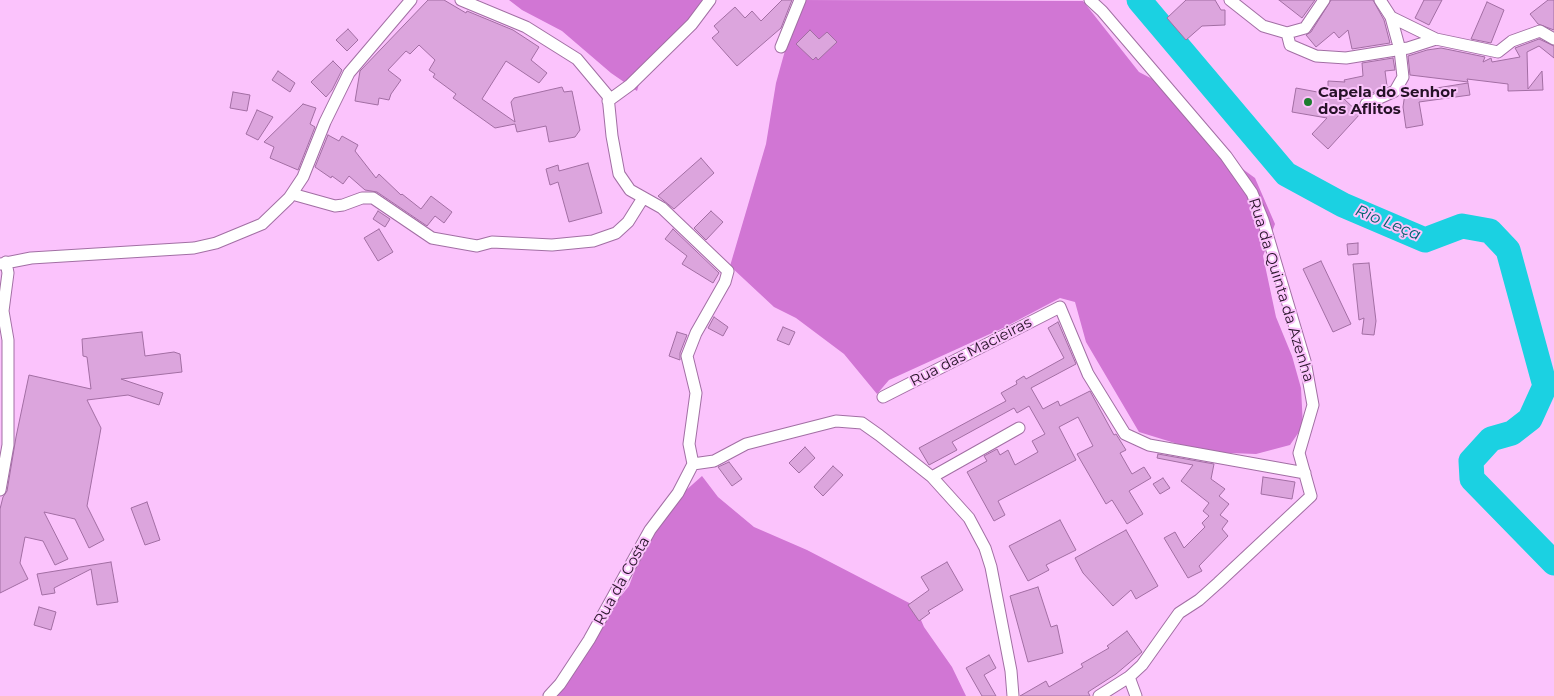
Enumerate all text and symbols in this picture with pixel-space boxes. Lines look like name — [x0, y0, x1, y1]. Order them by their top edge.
place label: Capela do Senhor dos Aflitos — [1318, 84, 1456, 119]
marker: Capela do Senhor dos Aflitos — [1302, 96, 1314, 108]
street label: Rua da Quinta da Azenha — [1244, 196, 1318, 384]
water label: Rio Leça — [1353, 201, 1423, 245]
street label: Rua das Macieiras — [907, 314, 1035, 390]
street label: Rua da Costa — [590, 534, 654, 628]

